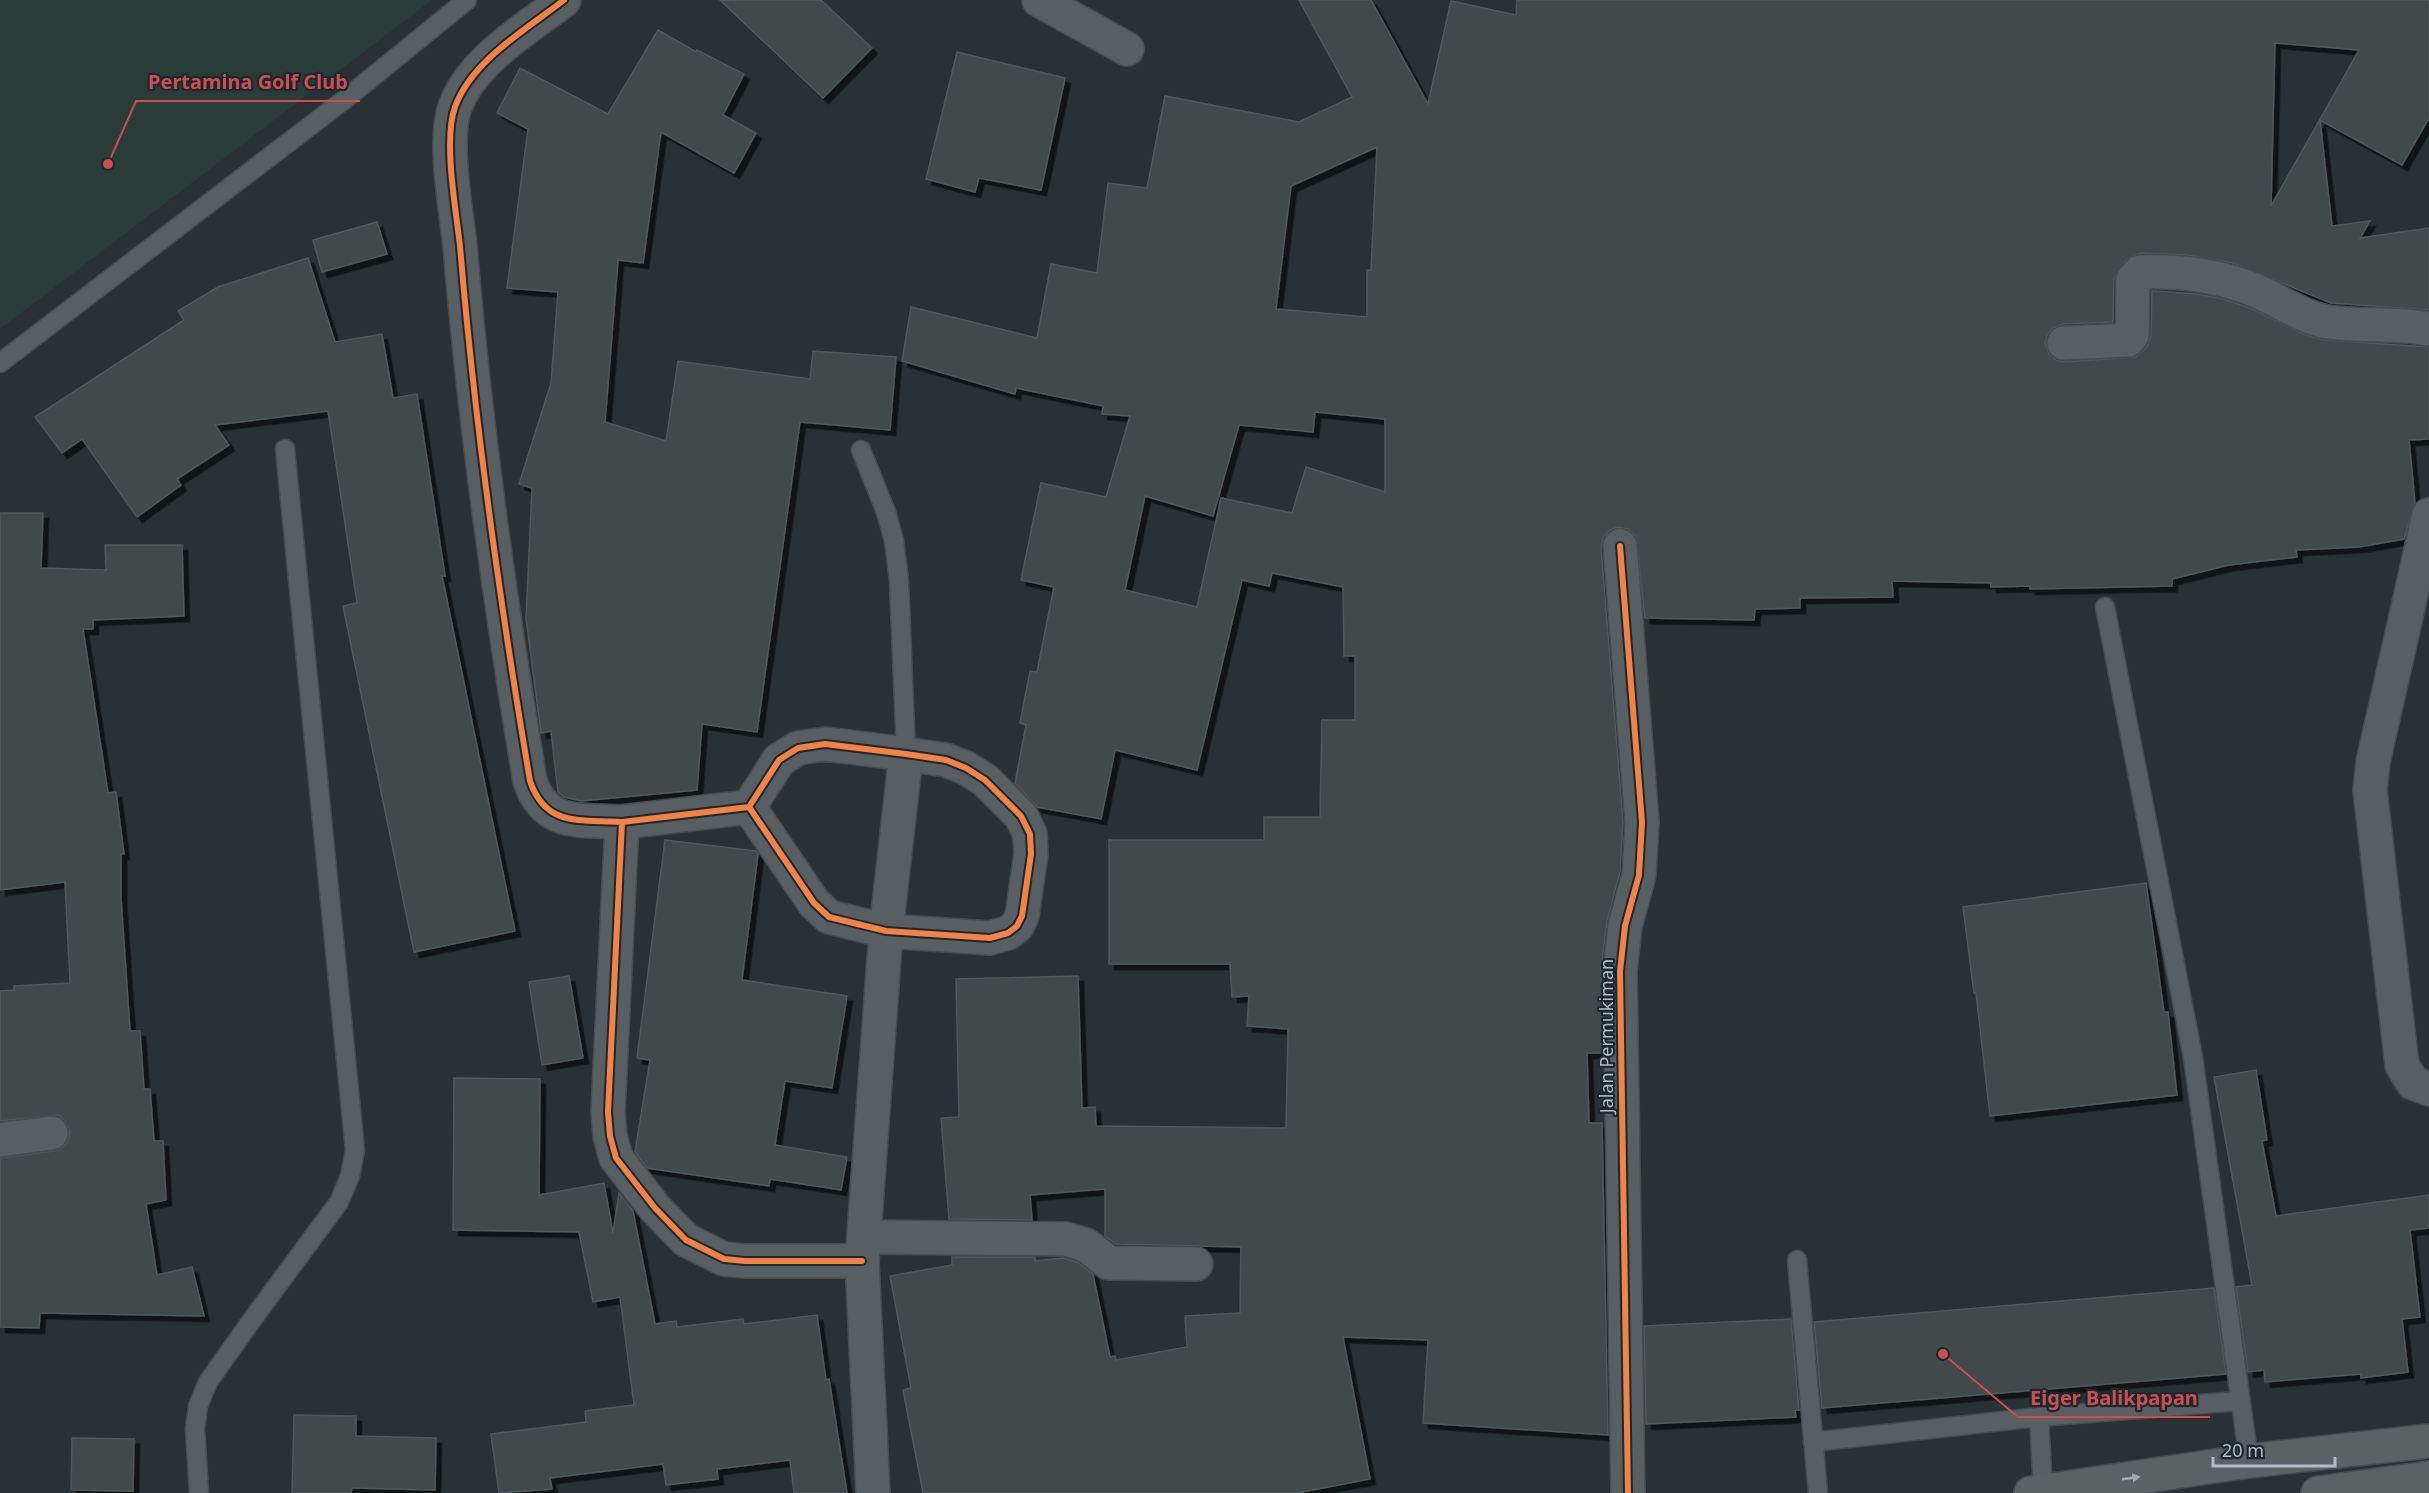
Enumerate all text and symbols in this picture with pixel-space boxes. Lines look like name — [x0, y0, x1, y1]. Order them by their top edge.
callout: Pertamina Golf Club — [136, 63, 360, 101]
text: Pertamina Golf Club — [148, 68, 348, 95]
street label: Jalan Permukiman — [1594, 959, 1618, 1115]
callout: Eiger Balikpapan — [2018, 1379, 2210, 1417]
text: Eiger Balikpapan — [2030, 1384, 2198, 1411]
scale bar — [2213, 1430, 2334, 1468]
text: 20 m — [2222, 1438, 2264, 1462]
one-way arrow — [2121, 1474, 2140, 1483]

